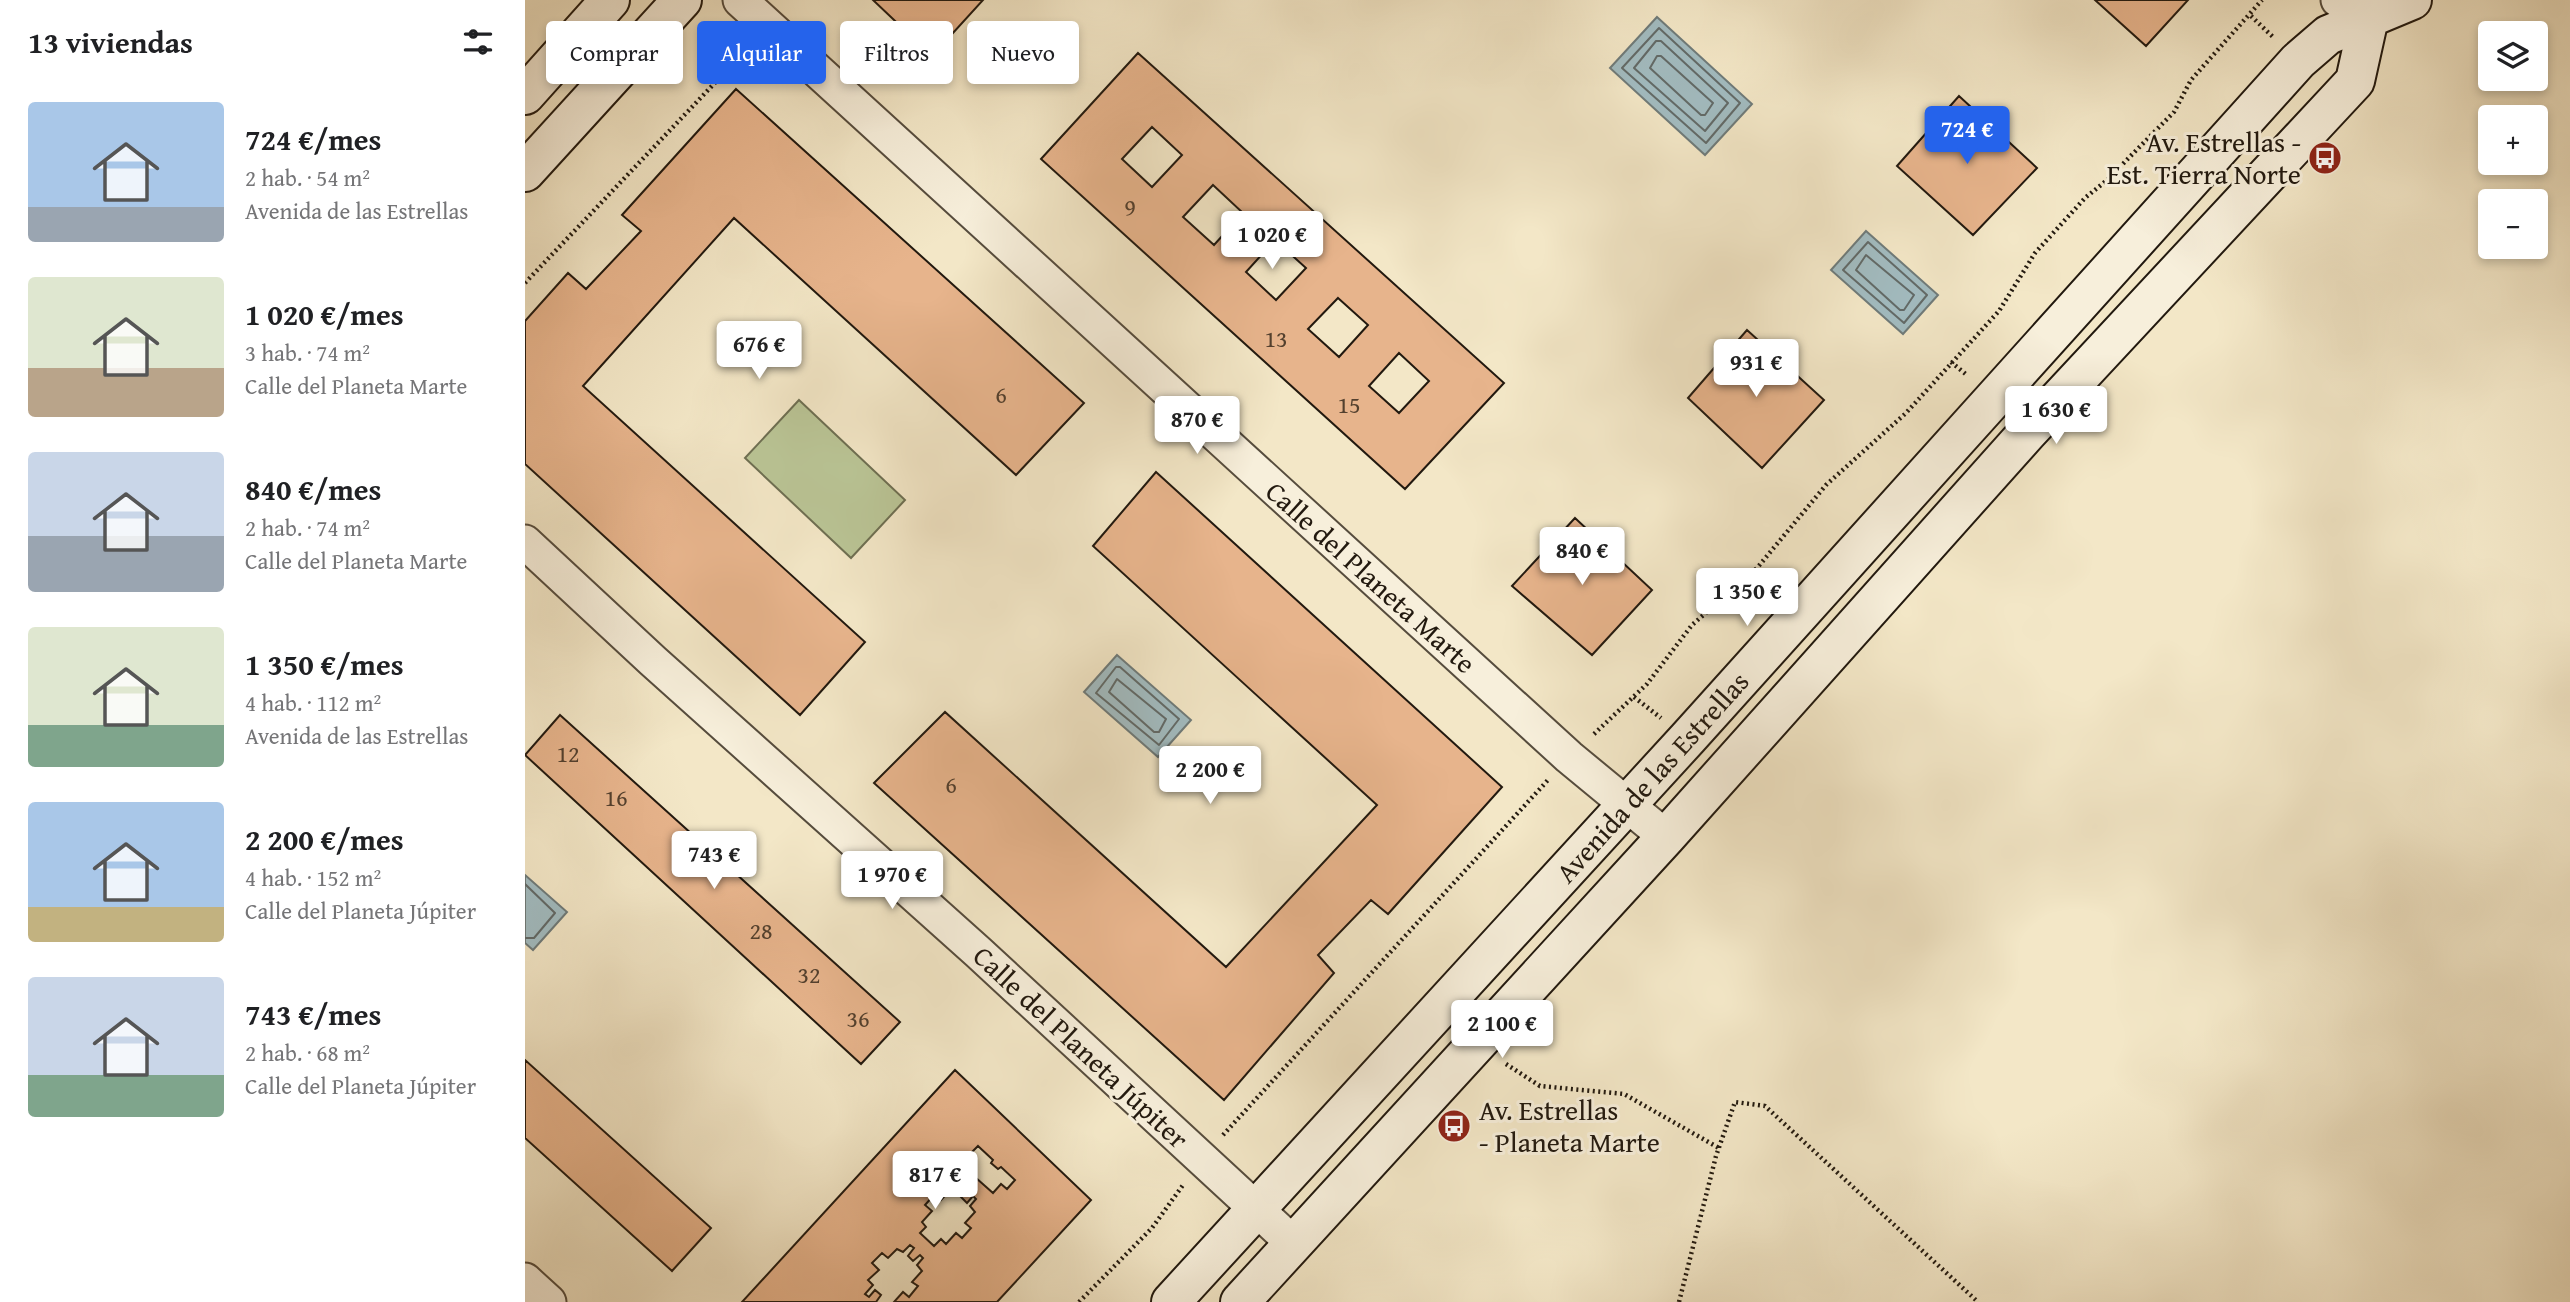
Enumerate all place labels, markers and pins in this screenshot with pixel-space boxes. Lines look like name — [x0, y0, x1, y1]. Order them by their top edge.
pin: 724 € — [1918, 106, 2016, 166]
place label: Av. Estrellas - Est. Tierra Norte — [2107, 121, 2301, 194]
bus stop icon: Av. Estrellas - Est. Tierra Norte — [2306, 139, 2344, 177]
pin: 1 020 € — [1207, 212, 1337, 271]
pin: 676 € — [710, 322, 808, 381]
pin: 931 € — [1707, 340, 1805, 399]
pin: 1 630 € — [1991, 386, 2121, 446]
pin: 870 € — [1148, 396, 1246, 456]
pin: 840 € — [1533, 528, 1631, 587]
pin: 1 350 € — [1682, 568, 1812, 628]
pin: 2 200 € — [1145, 746, 1275, 806]
pin: 743 € — [665, 832, 763, 891]
pin: 1 970 € — [827, 852, 957, 911]
pin: 2 100 € — [1437, 1000, 1567, 1060]
place label: Av. Estrellas - Planeta Marte — [1479, 1089, 1660, 1162]
bus stop icon: Av. Estrellas - Planeta Marte — [1435, 1107, 1473, 1145]
pin: 817 € — [886, 1152, 984, 1211]

